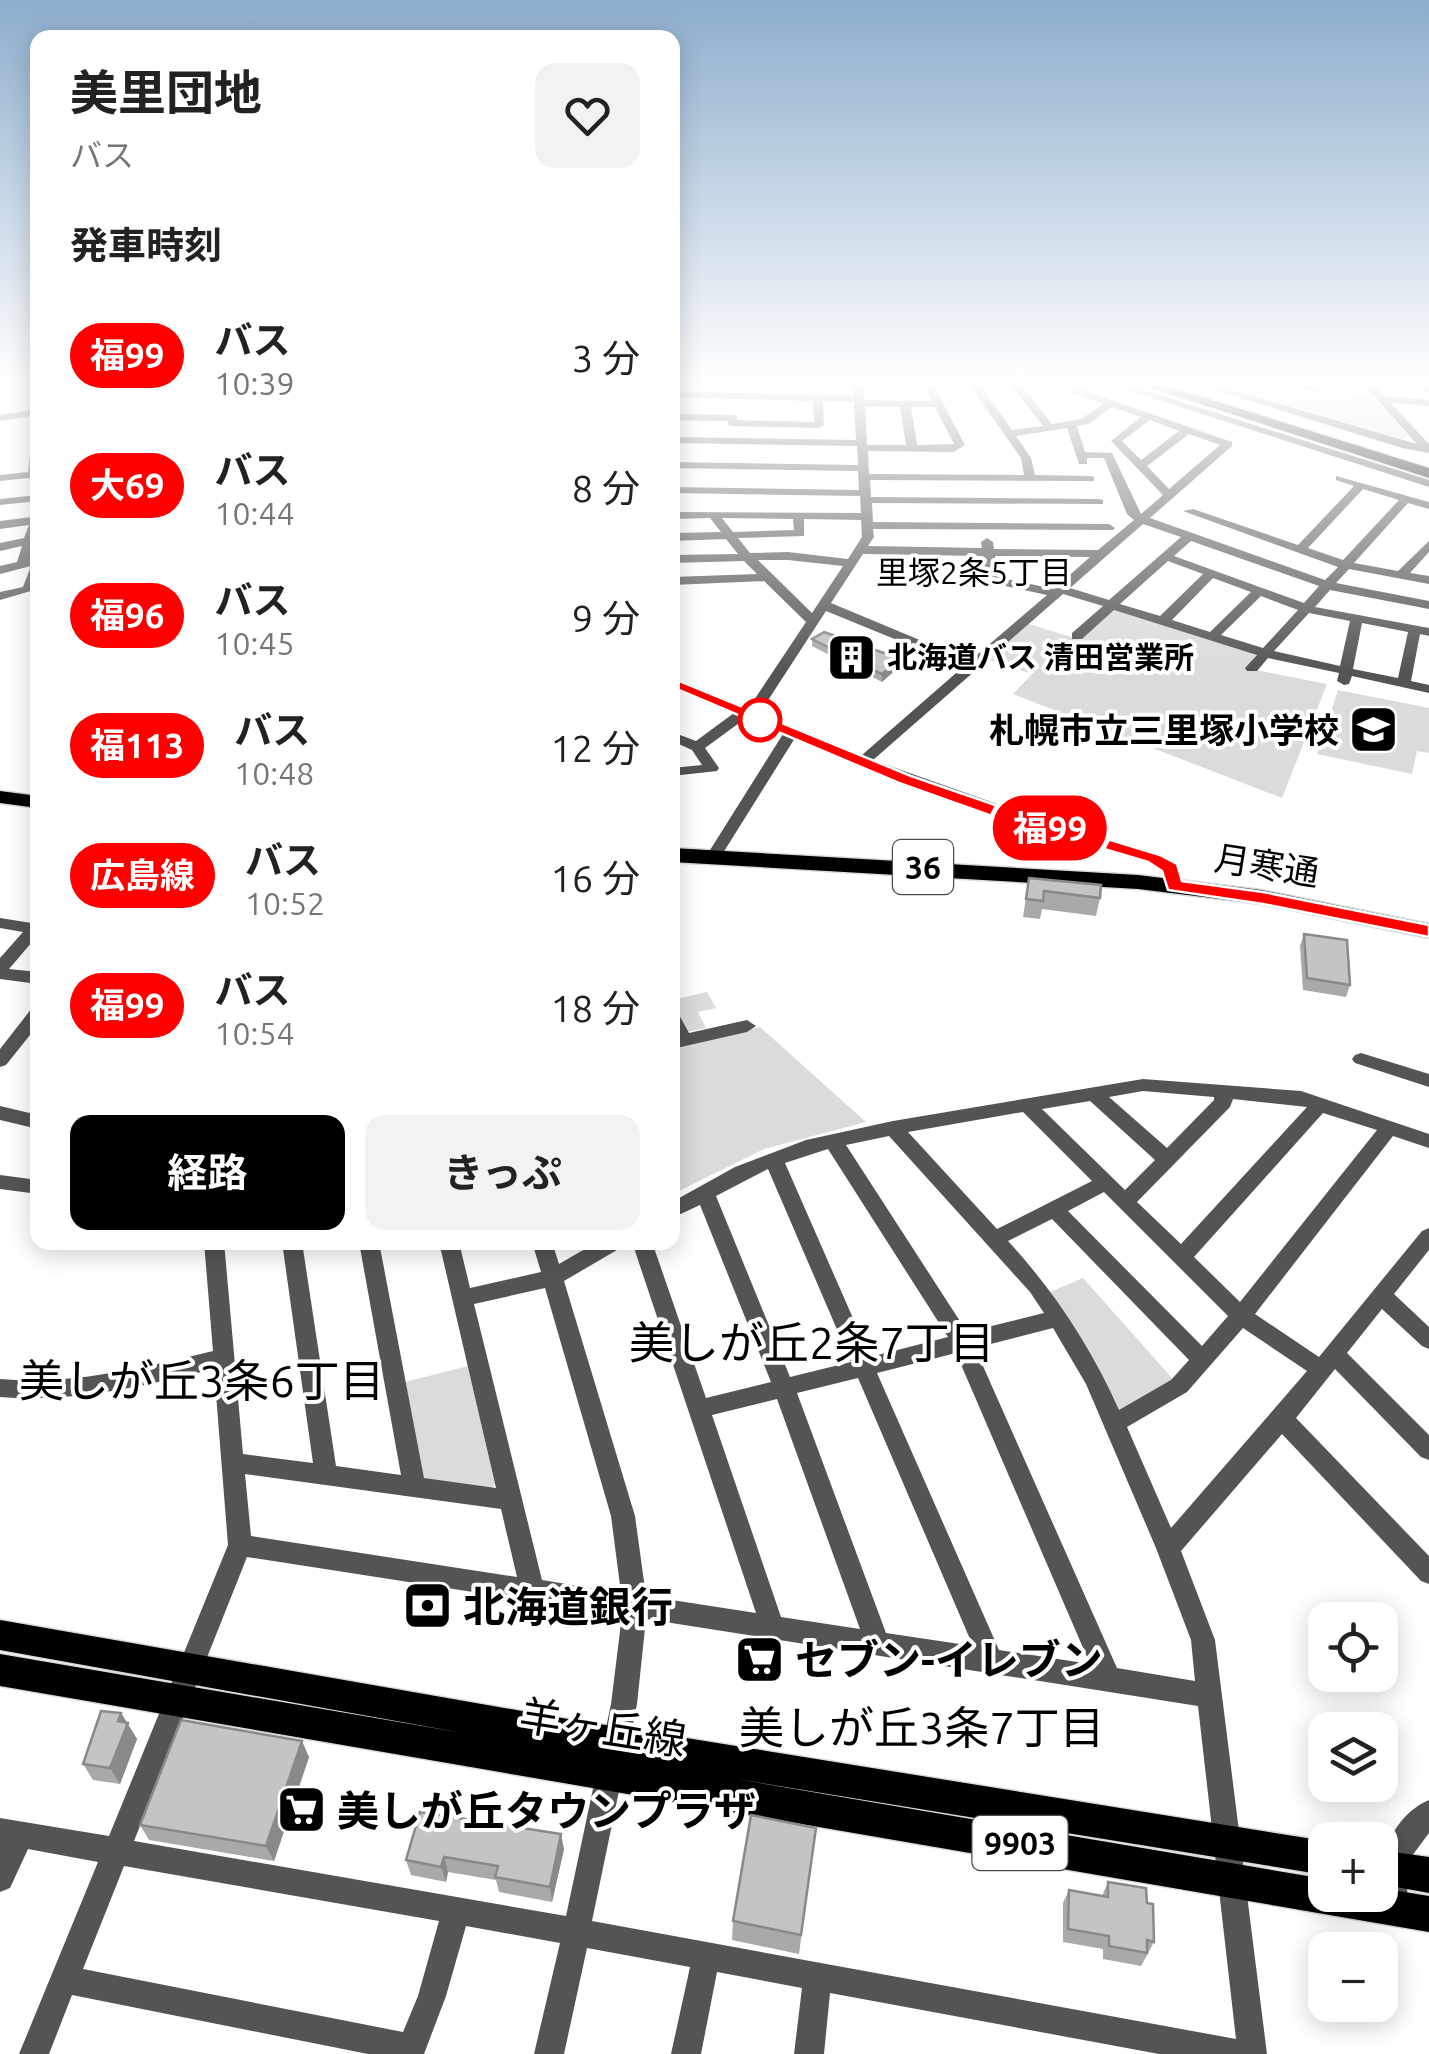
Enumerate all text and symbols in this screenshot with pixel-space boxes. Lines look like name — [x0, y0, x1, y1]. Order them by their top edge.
button: heart — [535, 63, 640, 168]
text: 美里団地 — [70, 65, 262, 119]
text: バス — [70, 137, 134, 173]
text: 発車時刻 — [70, 224, 222, 266]
text: バス — [214, 319, 291, 361]
text: 福99 — [90, 335, 164, 375]
text: 3 分 — [572, 337, 640, 379]
text: 10:39 — [214, 365, 295, 401]
text: バス — [214, 449, 291, 491]
text: 大69 — [90, 465, 164, 505]
text: 8 分 — [572, 467, 640, 509]
text: 10:44 — [214, 495, 295, 531]
district label: 里塚2条5丁目 — [876, 554, 1072, 590]
text: バス — [214, 579, 291, 621]
text: 福96 — [90, 595, 164, 635]
text: 9 分 — [572, 597, 640, 639]
text: 10:45 — [214, 625, 295, 661]
building icon: 北海道バス 清田営業所 — [826, 631, 878, 683]
place label: 北海道バス 清田営業所 — [887, 640, 1194, 674]
unlabelled marker — [739, 699, 781, 741]
school or university icon: 札幌市立三里塚小学校 — [1348, 704, 1400, 756]
text: バス — [234, 709, 310, 751]
place label: 札幌市立三里塚小学校 — [989, 710, 1339, 750]
text: 福113 — [90, 725, 184, 765]
text: 12 分 — [550, 727, 640, 769]
text: 10:48 — [234, 755, 314, 791]
line badge: 福99 — [992, 796, 1108, 860]
text: 福99 — [1013, 808, 1087, 848]
street label: 月寒通 — [1212, 837, 1322, 893]
text: バス — [245, 839, 321, 881]
road number: 36 — [893, 840, 953, 894]
text: 広島線 — [90, 855, 195, 895]
text: 16 分 — [550, 857, 640, 899]
text: 10:52 — [245, 885, 325, 921]
text: バス — [214, 969, 291, 1011]
text: 福99 — [90, 985, 164, 1025]
text: 18 分 — [550, 987, 640, 1029]
text: 10:54 — [214, 1015, 295, 1051]
button: 経路 — [70, 1115, 345, 1230]
button: きっぷ — [365, 1115, 640, 1230]
district label: 美しが丘2条7丁目 — [629, 1317, 995, 1368]
district label: 美しが丘3条6丁目 — [19, 1355, 385, 1406]
bank icon: 北海道銀行 — [402, 1580, 454, 1632]
place label: 北海道銀行 — [463, 1583, 673, 1630]
map controls — [1308, 1602, 1398, 2022]
button: locate — [1308, 1602, 1398, 1692]
supermarket icon: セブン-イレブン — [734, 1633, 786, 1685]
place label: セブン-イレブン — [795, 1636, 1103, 1683]
street label: 羊ヶ丘線 — [516, 1691, 690, 1763]
district label: 美しが丘3条7丁目 — [739, 1702, 1105, 1753]
button: layers — [1308, 1712, 1398, 1802]
supermarket icon: 美しが丘タウンプラザ — [276, 1784, 328, 1836]
place label: 美しが丘タウンプラザ — [337, 1787, 756, 1834]
road number: 9903 — [972, 1816, 1068, 1870]
button: + — [1308, 1822, 1398, 1912]
button: − — [1308, 1932, 1398, 2022]

